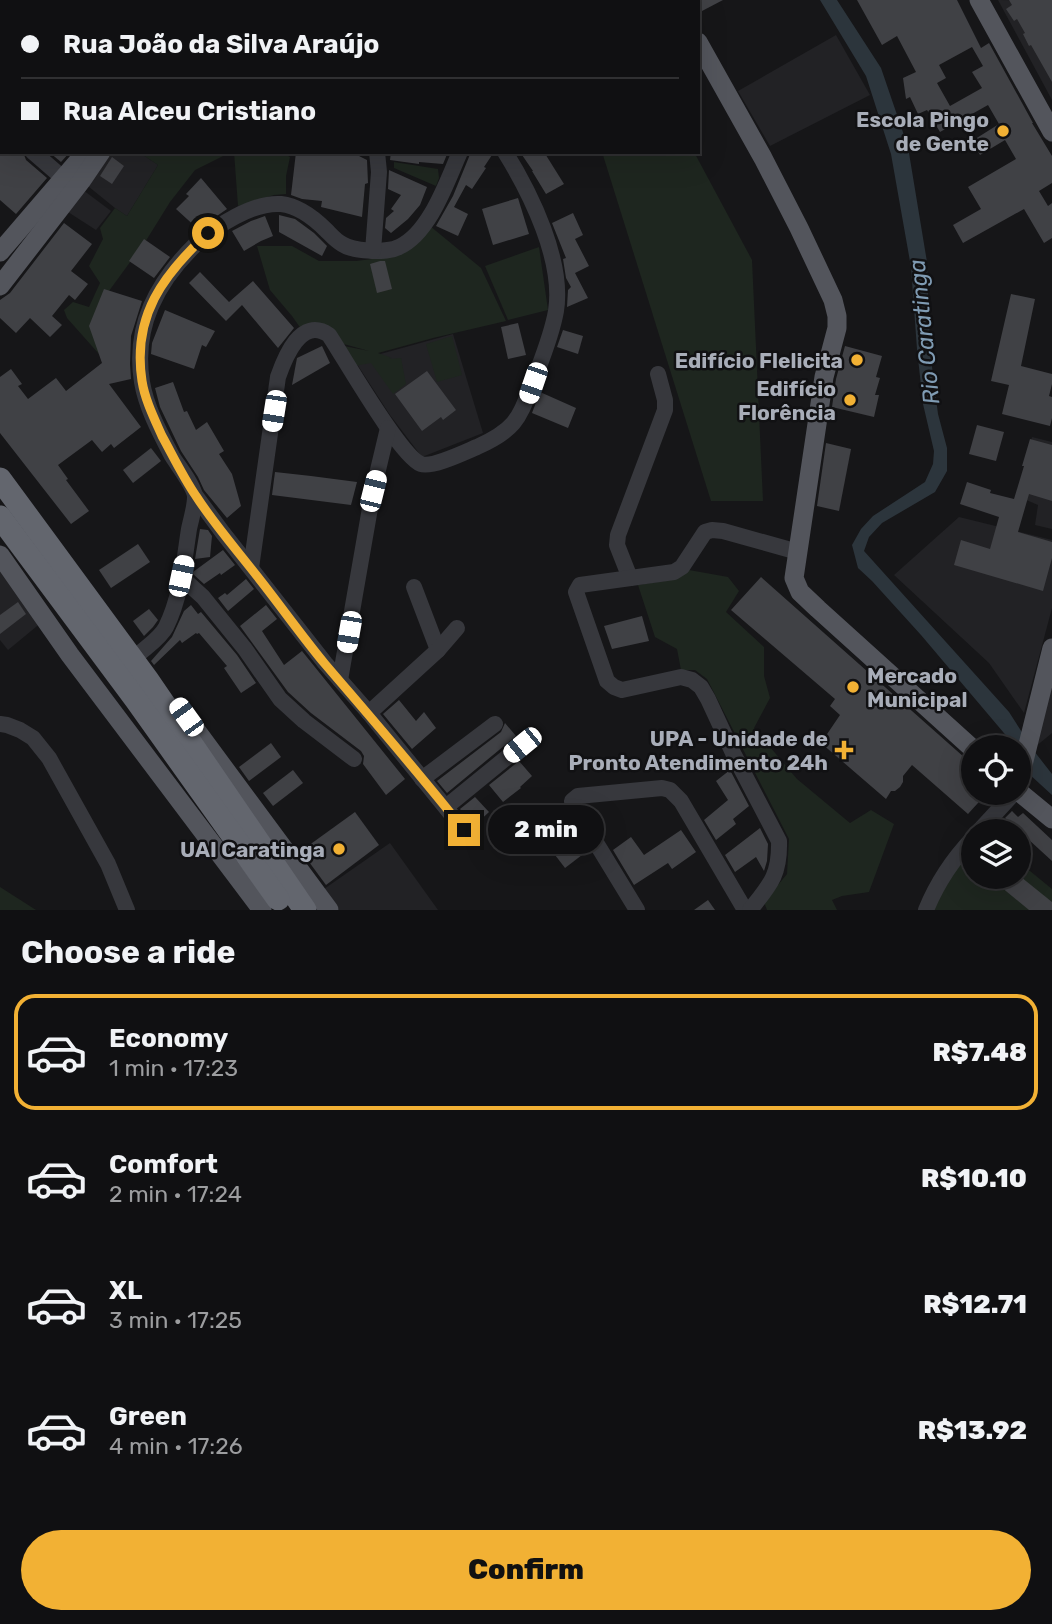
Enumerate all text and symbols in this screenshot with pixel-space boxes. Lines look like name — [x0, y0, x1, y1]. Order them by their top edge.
text: Rua João da Silva Araújo — [63, 29, 379, 60]
text: Rua Alceu Cristiano — [63, 96, 316, 127]
place label: Escola Pingo de Gente — [856, 107, 989, 156]
marker: Escola Pingo de Gente — [995, 123, 1011, 139]
route start — [192, 217, 224, 249]
water label: Rio Caratinga — [902, 258, 946, 406]
place label: Edifício Flelicita — [675, 348, 843, 373]
marker: Edifício Flelicita — [849, 352, 865, 368]
car — [517, 360, 550, 406]
place label: Edifício Florência — [738, 376, 836, 425]
car — [261, 389, 288, 433]
marker: Edifício Florência — [842, 392, 858, 408]
car — [358, 468, 389, 514]
car — [167, 553, 196, 599]
car — [336, 609, 363, 655]
place label: Mercado Municipal — [867, 663, 967, 712]
marker: Mercado Municipal — [845, 679, 861, 695]
car — [166, 694, 207, 740]
car — [500, 724, 545, 766]
place label: UPA - Unidade de Pronto Atendimento 24h — [568, 726, 828, 775]
map controls — [961, 735, 1031, 889]
button: locate — [961, 735, 1031, 805]
marker: UPA - Unidade de Pronto Atendimento 24h — [834, 740, 854, 760]
callout: 2 min — [489, 806, 604, 854]
route end — [448, 814, 480, 846]
text: 2 min — [514, 815, 578, 843]
button: layers — [961, 819, 1031, 889]
place label: UAI Caratinga — [180, 837, 325, 862]
marker: UAI Caratinga — [331, 841, 347, 857]
text: Choose a ride — [21, 933, 235, 971]
icon: car — [25, 1021, 88, 1084]
text: Economy — [109, 1023, 228, 1054]
text: R$7.48 — [932, 1037, 1027, 1068]
text: 1 min · 17:23 — [109, 1054, 238, 1082]
icon: car — [25, 1147, 88, 1210]
text: Comfort — [109, 1149, 218, 1180]
text: R$10.10 — [921, 1163, 1027, 1194]
text: 2 min · 17:24 — [109, 1180, 242, 1208]
icon: car — [25, 1273, 88, 1336]
text: XL — [109, 1275, 142, 1306]
text: R$12.71 — [923, 1289, 1027, 1320]
text: 3 min · 17:25 — [109, 1306, 242, 1334]
icon: car — [25, 1399, 88, 1462]
text: Green — [109, 1401, 187, 1432]
text: R$13.92 — [918, 1415, 1027, 1446]
text: 4 min · 17:26 — [109, 1432, 243, 1460]
button: Confirm — [21, 1530, 1031, 1610]

